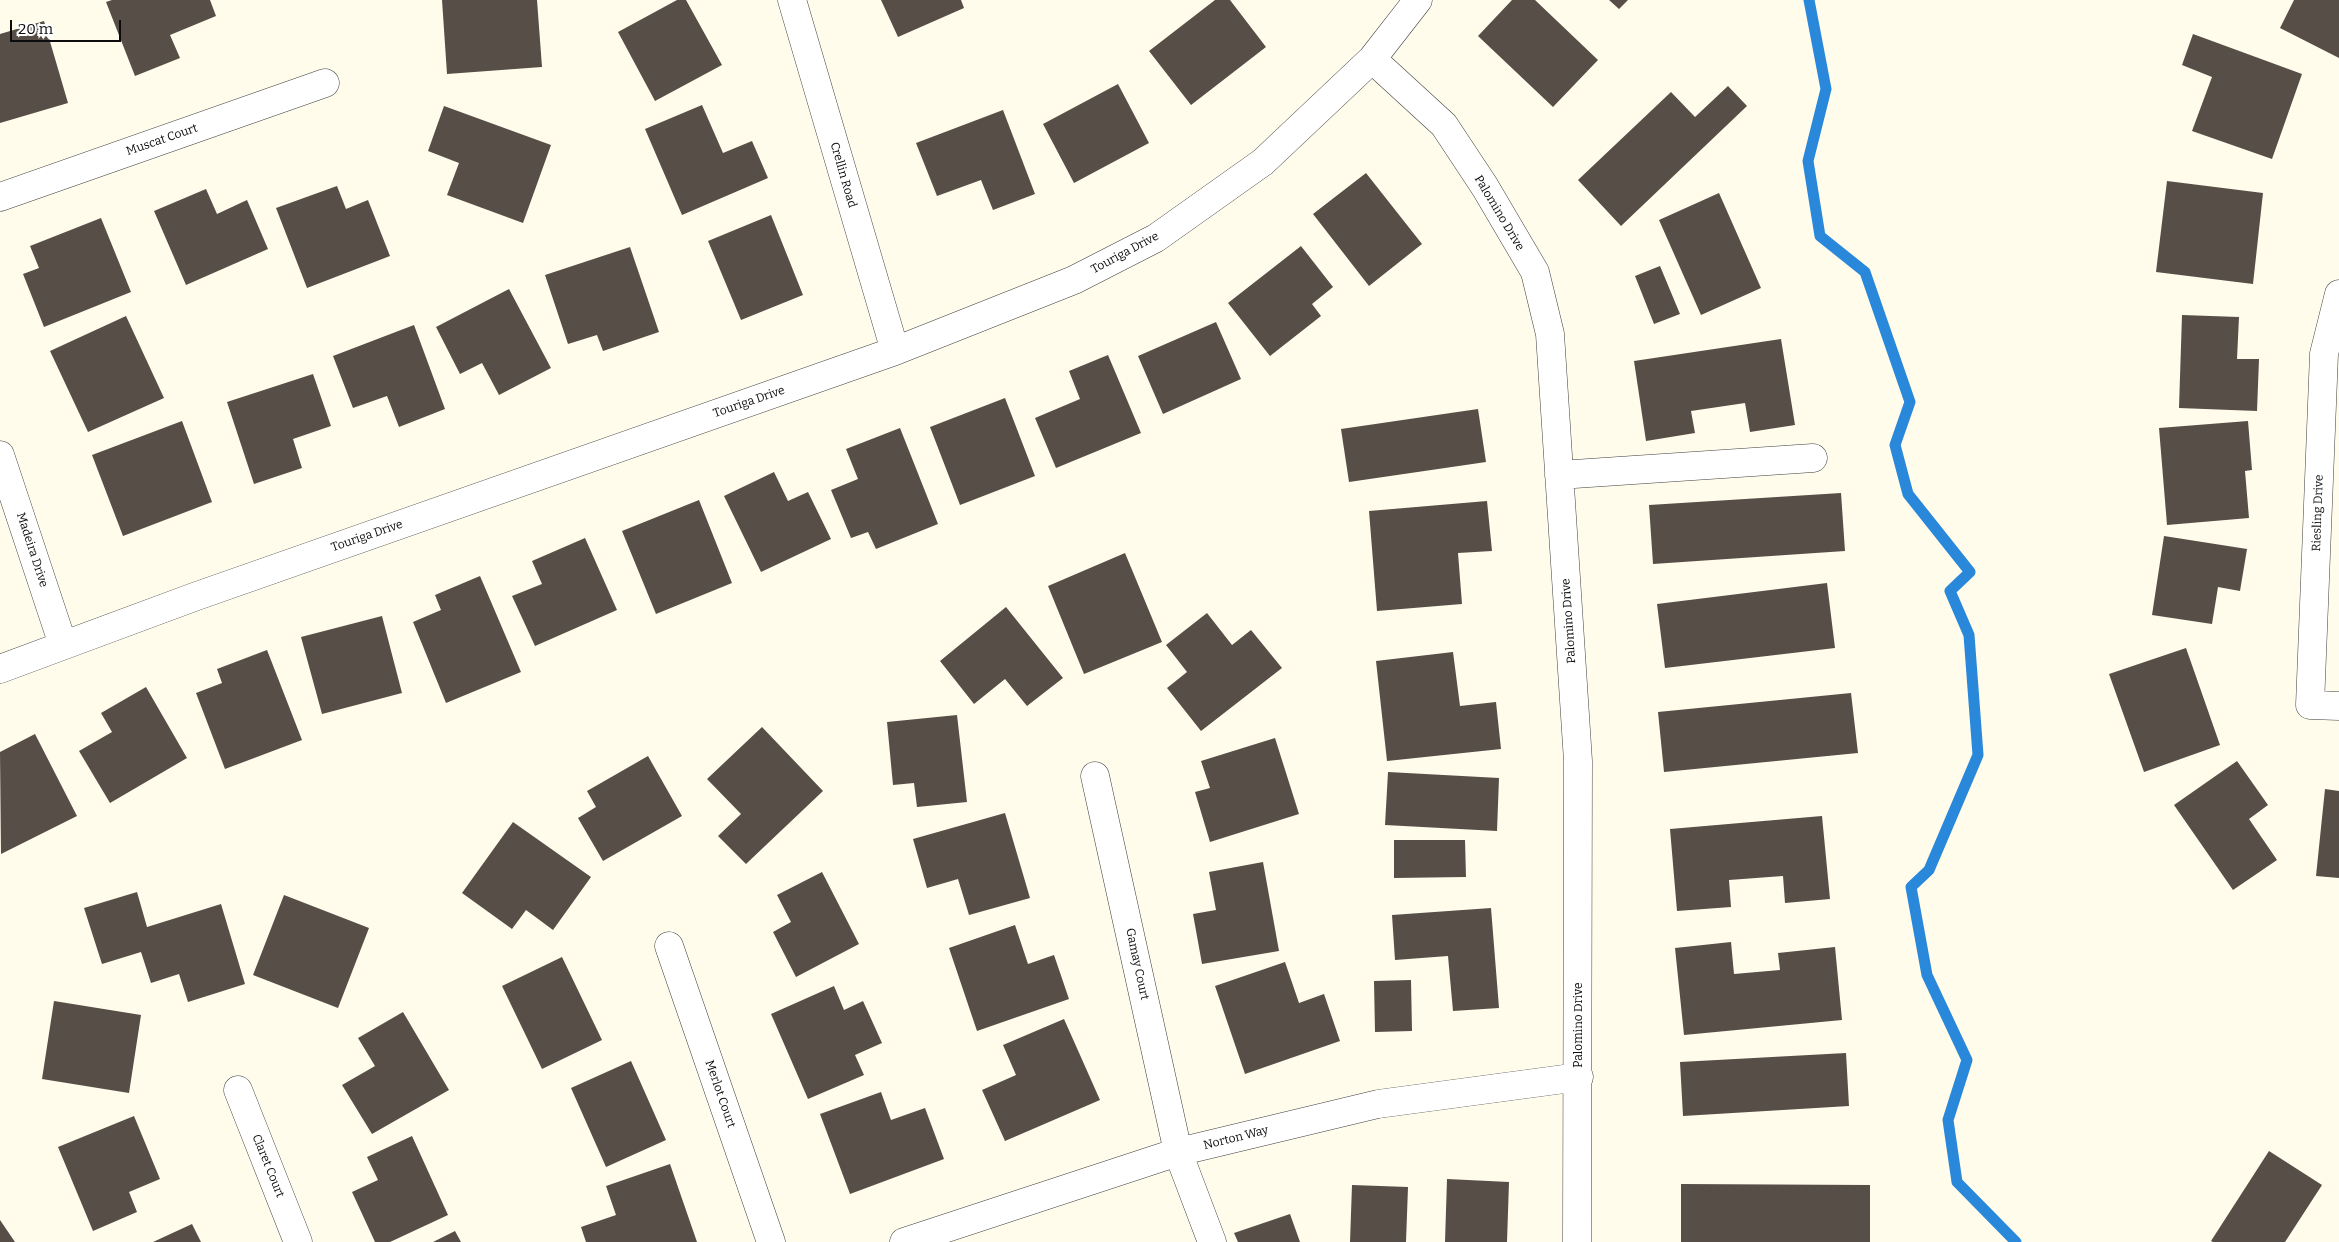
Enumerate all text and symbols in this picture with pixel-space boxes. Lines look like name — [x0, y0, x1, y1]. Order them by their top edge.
scale bar — [12, 10, 124, 42]
text: 20 m — [18, 20, 53, 38]
street label: Muscat Court — [124, 121, 200, 159]
street label: Crellin Road — [827, 140, 859, 210]
street label: Palomino Drive — [1471, 173, 1527, 253]
street label: Touriga Drive — [1089, 229, 1161, 277]
street label: Touriga Drive — [711, 383, 787, 421]
street label: Riesling Drive — [2309, 474, 2327, 552]
street label: Madeira Drive — [13, 511, 51, 589]
street label: Touriga Drive — [329, 517, 405, 555]
street label: Palomino Drive — [1559, 578, 1579, 664]
street label: Gamay Court — [1122, 927, 1152, 1001]
street label: Palomino Drive — [1572, 982, 1586, 1068]
street label: Merlot Court — [702, 1058, 738, 1130]
street label: Norton Way — [1202, 1123, 1270, 1153]
street label: Claret Court — [249, 1132, 287, 1200]

